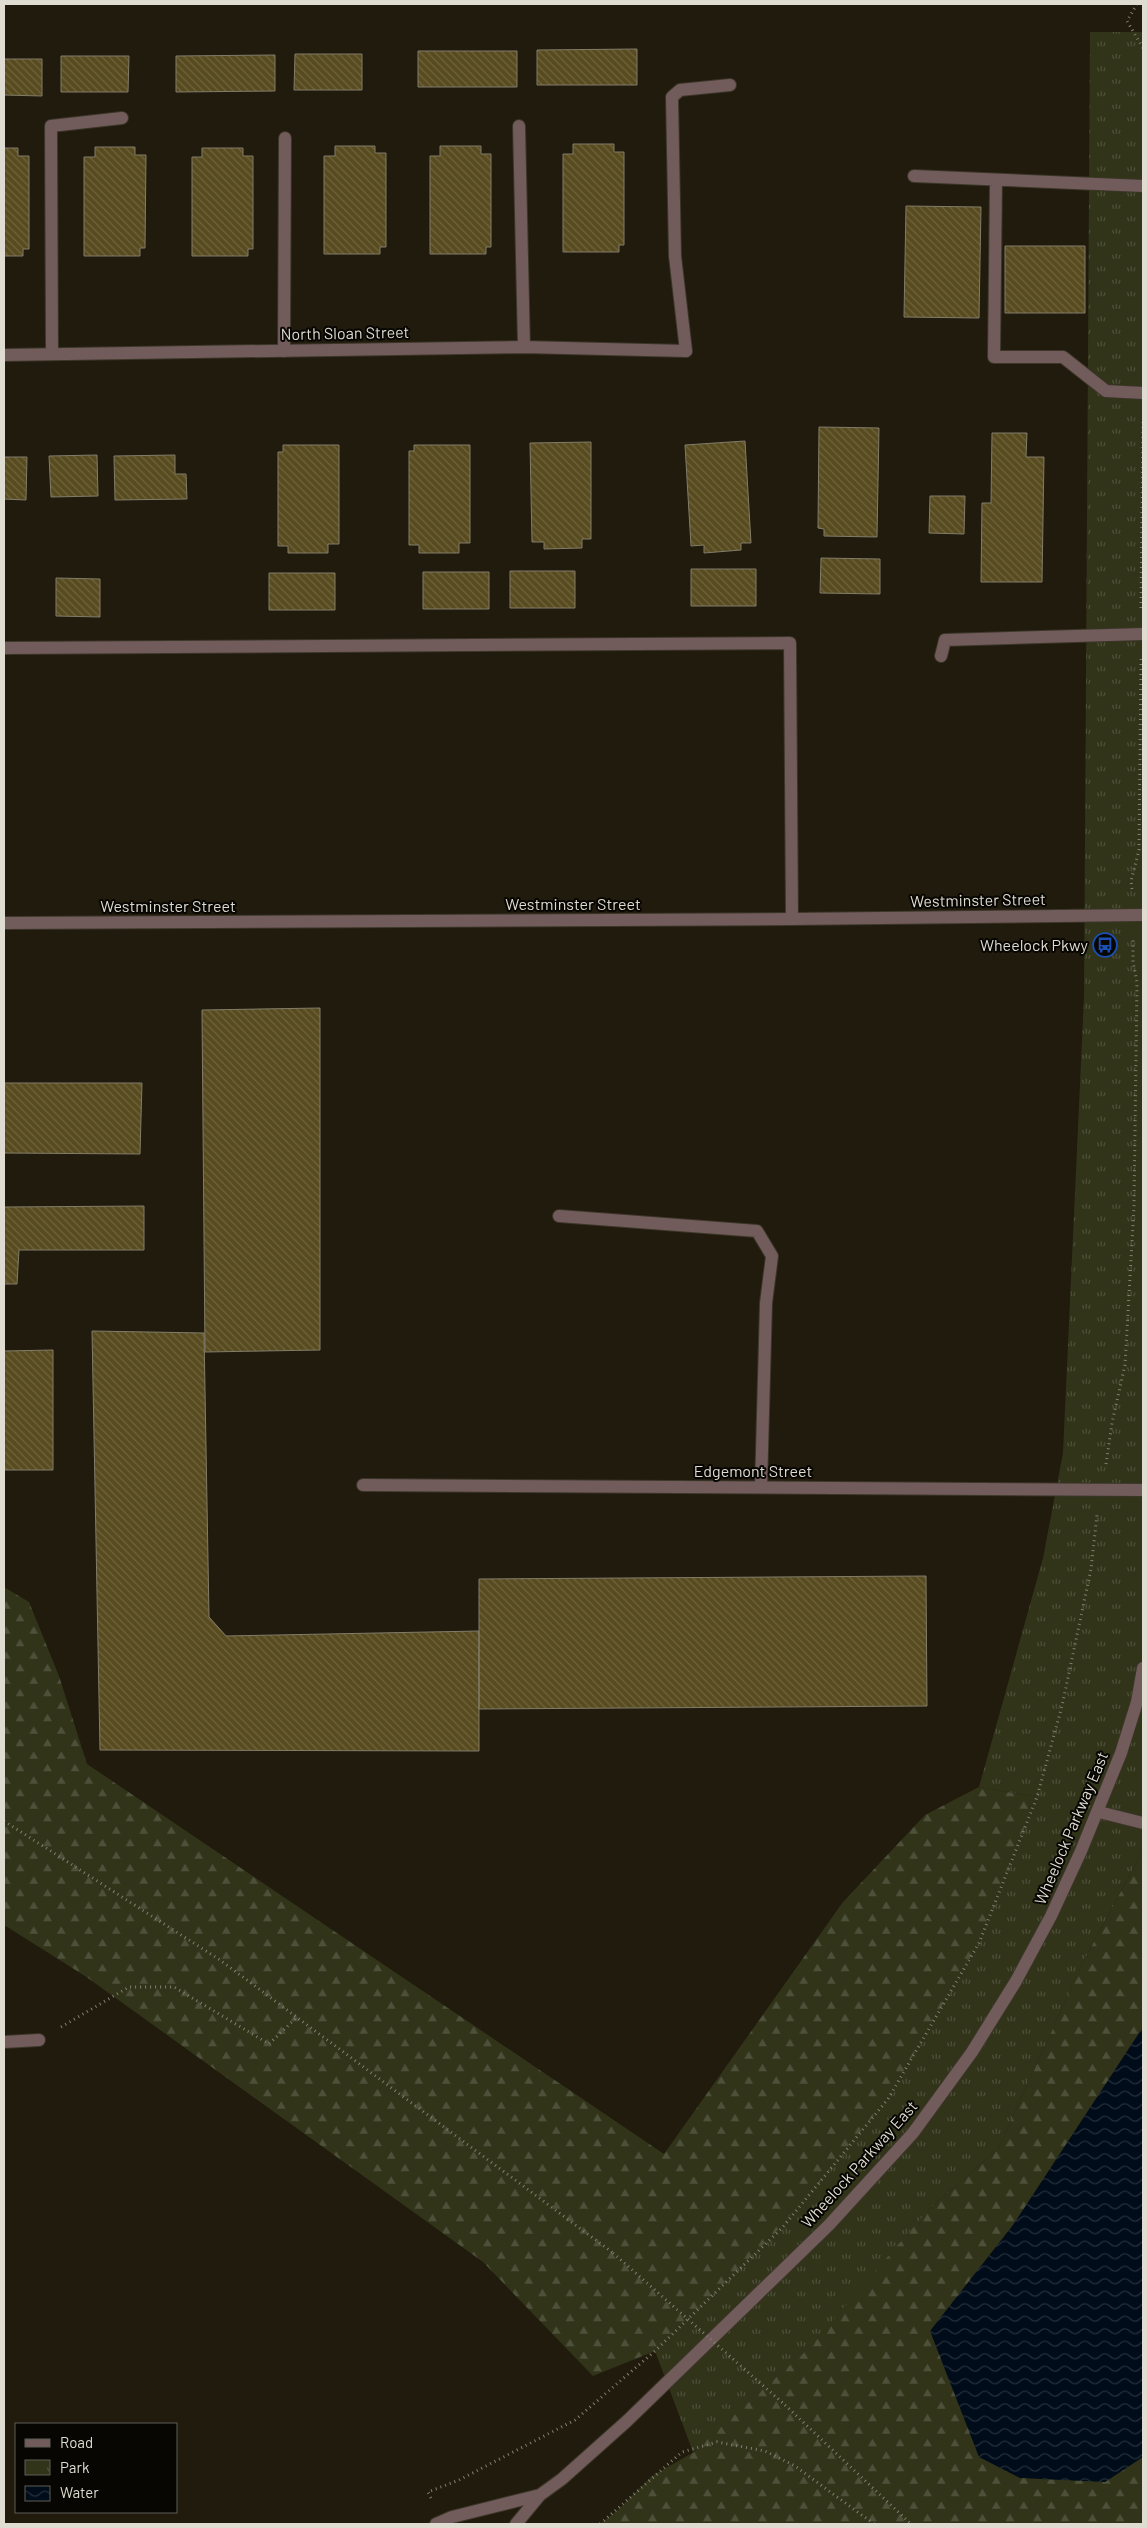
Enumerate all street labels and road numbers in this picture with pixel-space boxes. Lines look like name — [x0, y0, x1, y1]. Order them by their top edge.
street label: North Sloan Street — [281, 322, 409, 343]
street label: Westminster Street — [910, 889, 1046, 910]
street label: Westminster Street — [505, 894, 641, 913]
street label: Westminster Street — [100, 896, 236, 915]
street label: Edgemont Street — [694, 1461, 812, 1480]
street label: Wheelock Parkway East — [1030, 1748, 1111, 1907]
street label: Wheelock Parkway East — [797, 2096, 921, 2231]

